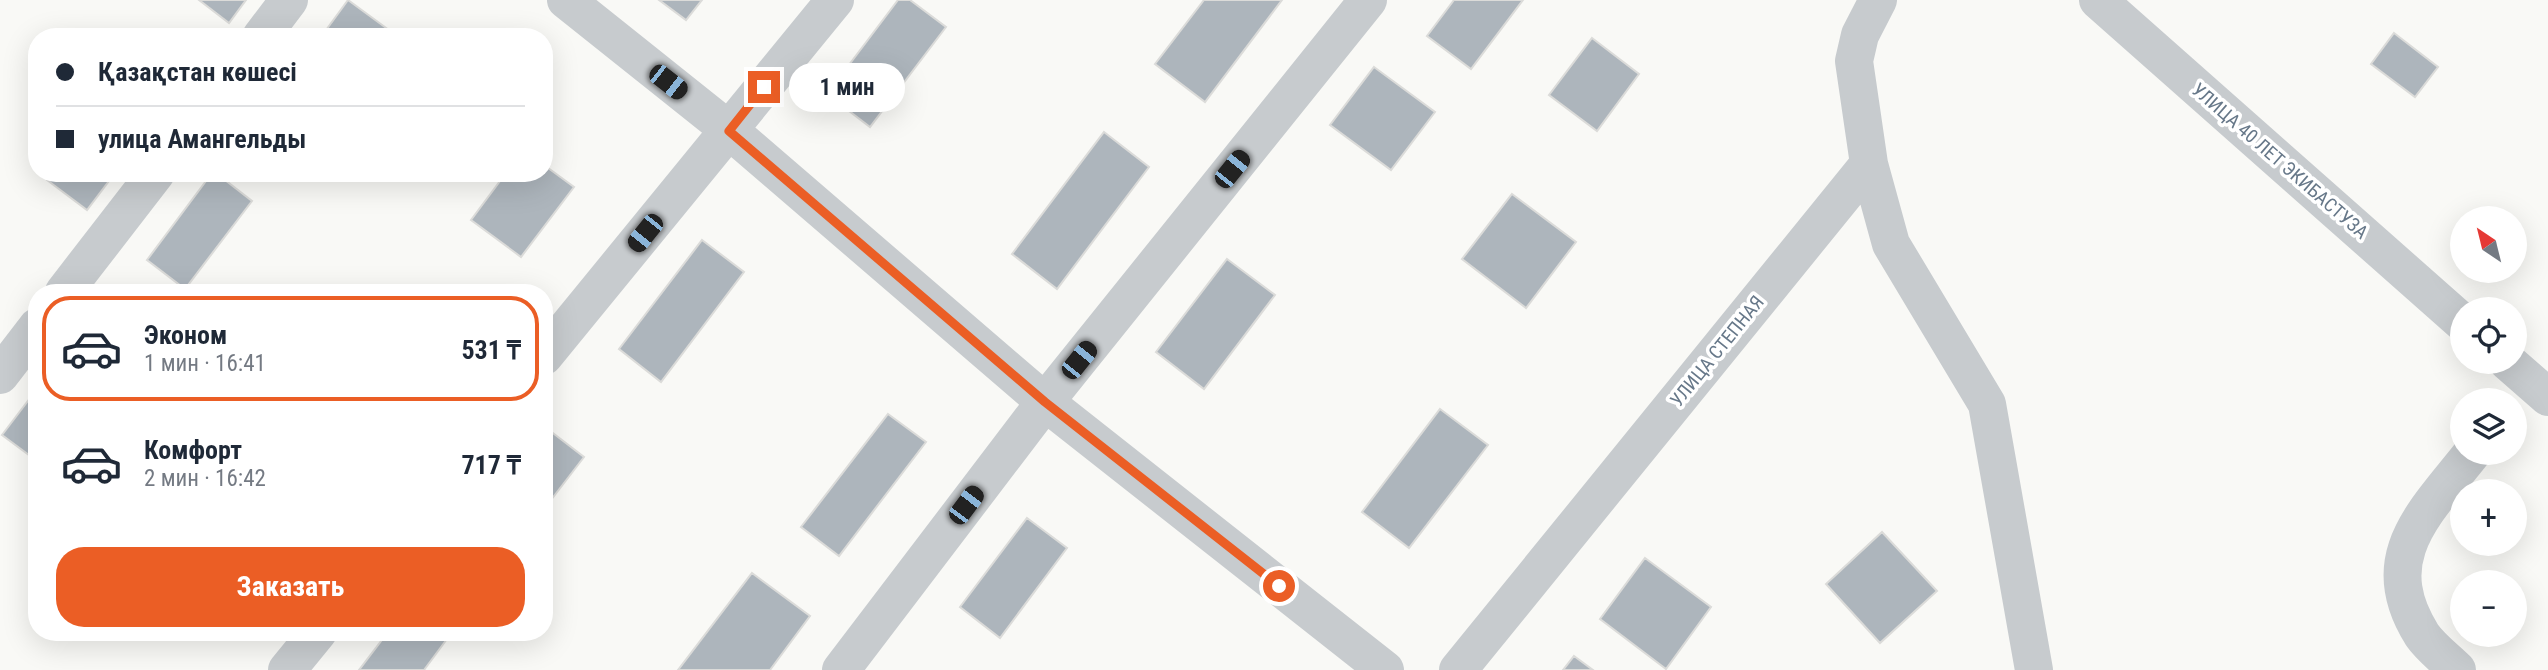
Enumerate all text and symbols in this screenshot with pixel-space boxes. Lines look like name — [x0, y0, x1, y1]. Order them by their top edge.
text: Қазақстан көшесі — [98, 57, 297, 87]
car — [645, 61, 692, 103]
callout: 1 мин — [788, 62, 904, 112]
route end — [748, 71, 780, 103]
text: 1 мин — [819, 74, 875, 101]
street label: УЛИЦА 40 ЛЕТ ЭКИБАСТУЗА — [2187, 78, 2373, 244]
text: улица Амангельды — [98, 124, 306, 154]
car — [1211, 146, 1254, 192]
north arrow — [2450, 206, 2527, 284]
map controls — [2450, 206, 2527, 647]
car — [624, 210, 667, 256]
street label: УЛИЦА СТЕПНАЯ — [1665, 291, 1769, 411]
button: locate — [2450, 297, 2527, 374]
icon: car — [60, 317, 123, 380]
text: Эконом — [144, 320, 227, 350]
text: 531 ₸ — [461, 335, 521, 365]
car — [1058, 337, 1101, 383]
text: 1 мин · 16:41 — [144, 350, 266, 377]
button: layers — [2450, 388, 2527, 465]
icon: car — [60, 432, 123, 495]
text: Комфорт — [144, 435, 242, 465]
text: 717 ₸ — [461, 450, 521, 480]
text: 2 мин · 16:42 — [144, 465, 266, 492]
button: + — [2450, 479, 2527, 556]
car — [945, 482, 988, 528]
button: Заказать — [56, 547, 525, 627]
route start — [1263, 570, 1295, 602]
button: − — [2450, 570, 2527, 647]

